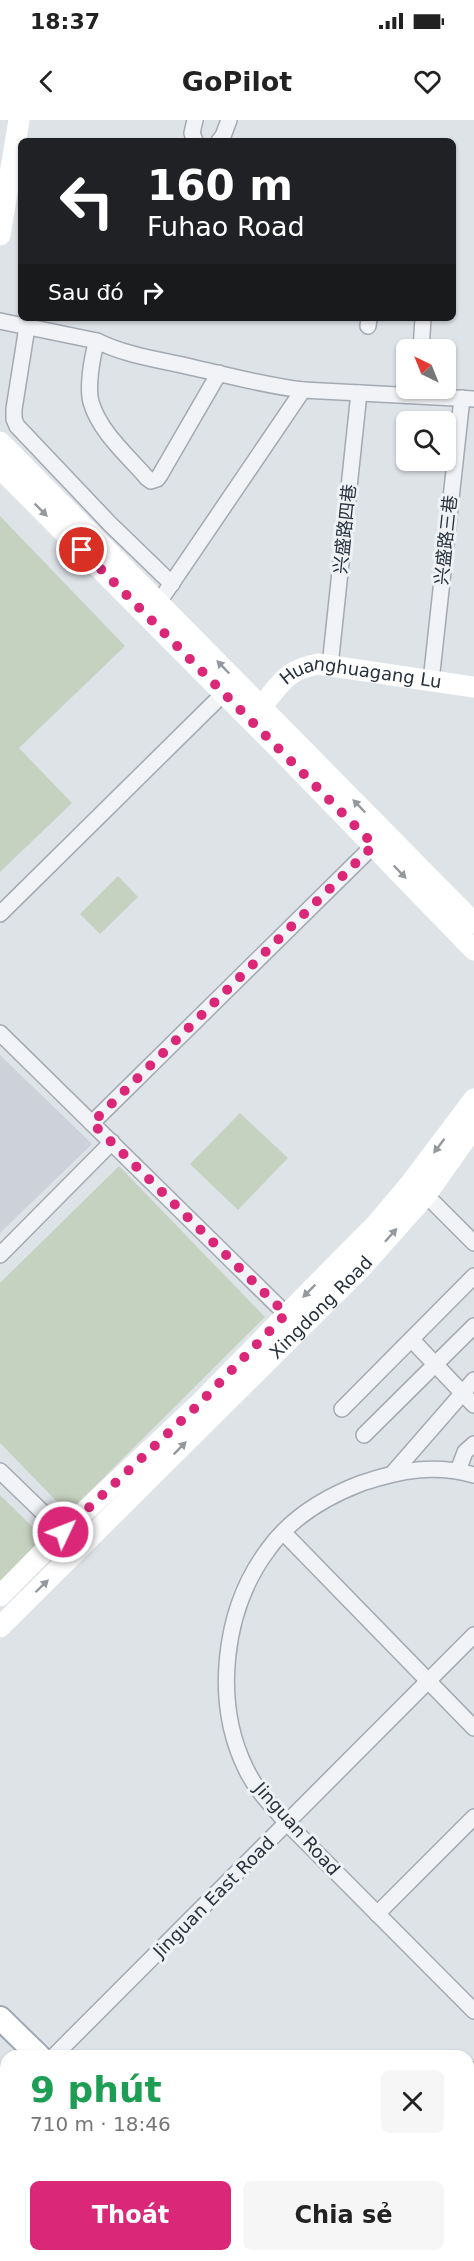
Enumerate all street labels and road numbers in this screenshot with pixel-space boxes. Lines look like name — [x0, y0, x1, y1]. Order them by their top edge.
street label: 兴盛路四巷 — [329, 483, 360, 575]
street label: 兴盛路三巷 — [430, 494, 461, 586]
street label: Huanghuagang Lu — [275, 653, 443, 692]
street label: Xingdong Road — [265, 1252, 377, 1363]
street label: Jinguan Road — [249, 1777, 345, 1879]
street label: Jinguan East Road — [148, 1832, 279, 1962]

